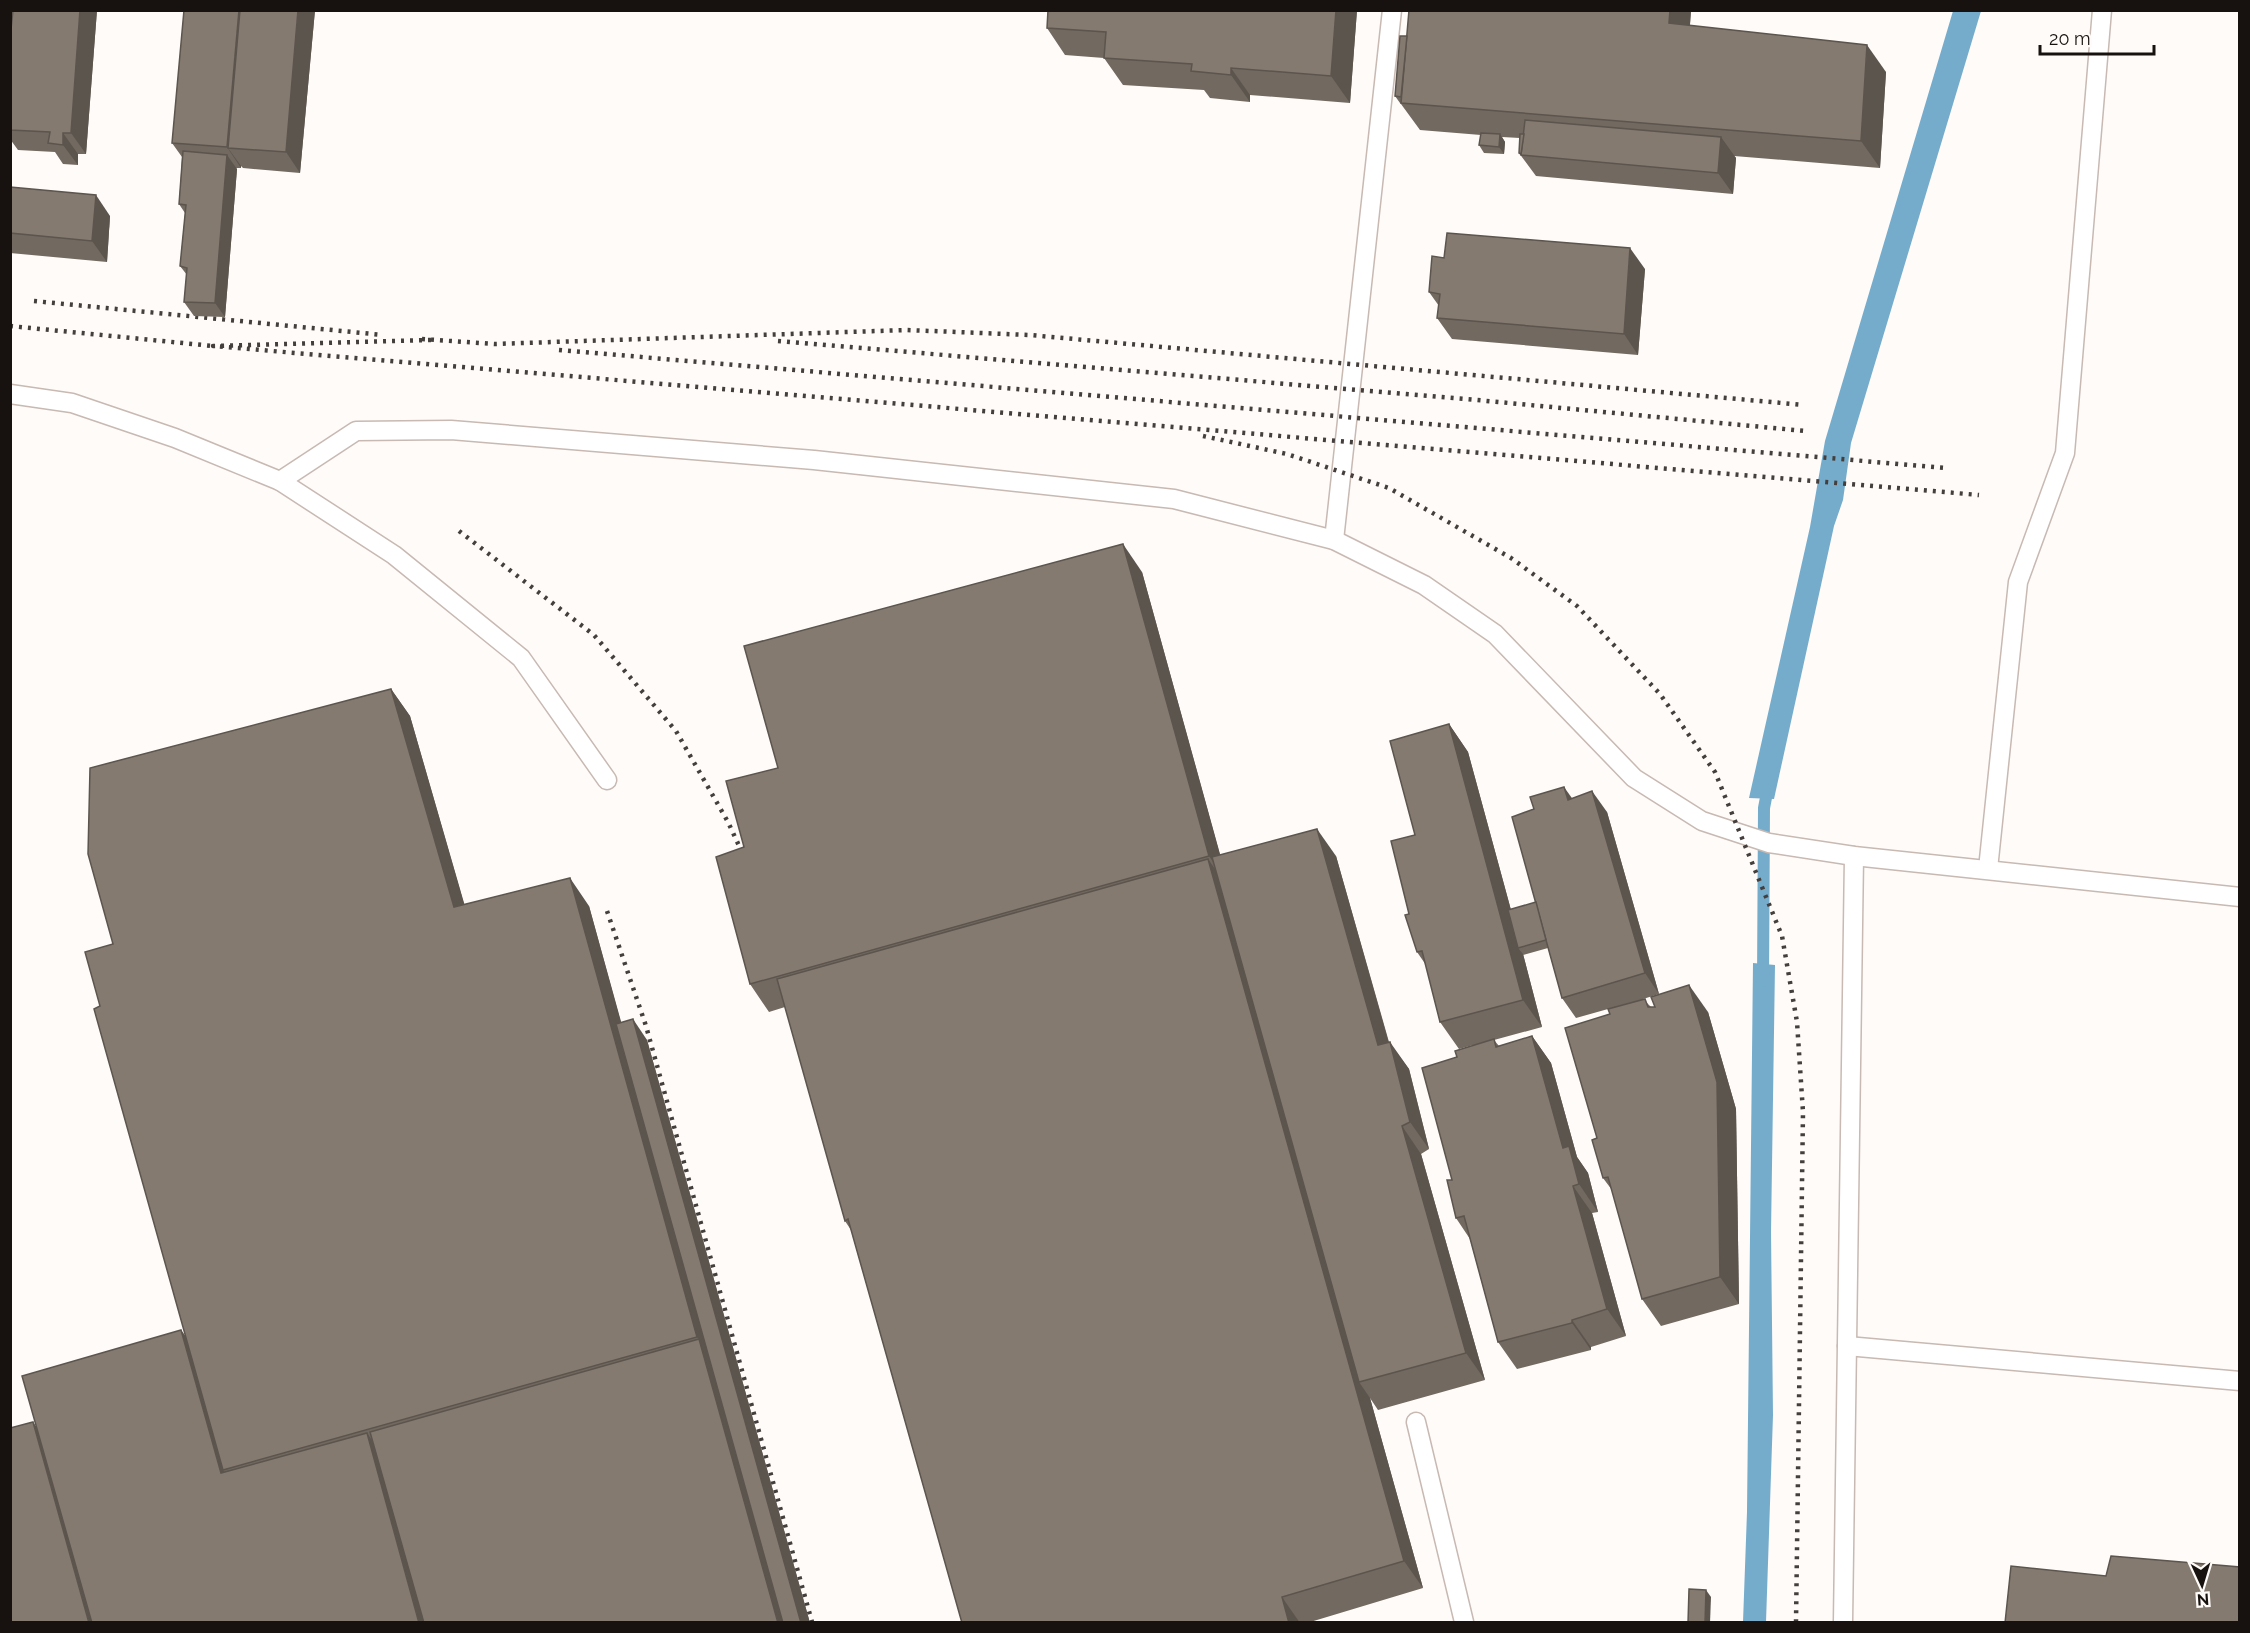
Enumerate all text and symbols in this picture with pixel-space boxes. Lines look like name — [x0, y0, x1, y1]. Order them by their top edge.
scale bar — [2040, 18, 2154, 56]
text: 20 m — [2049, 28, 2091, 49]
north arrow — [2172, 1555, 2232, 1615]
text: N — [2196, 1590, 2210, 1609]

